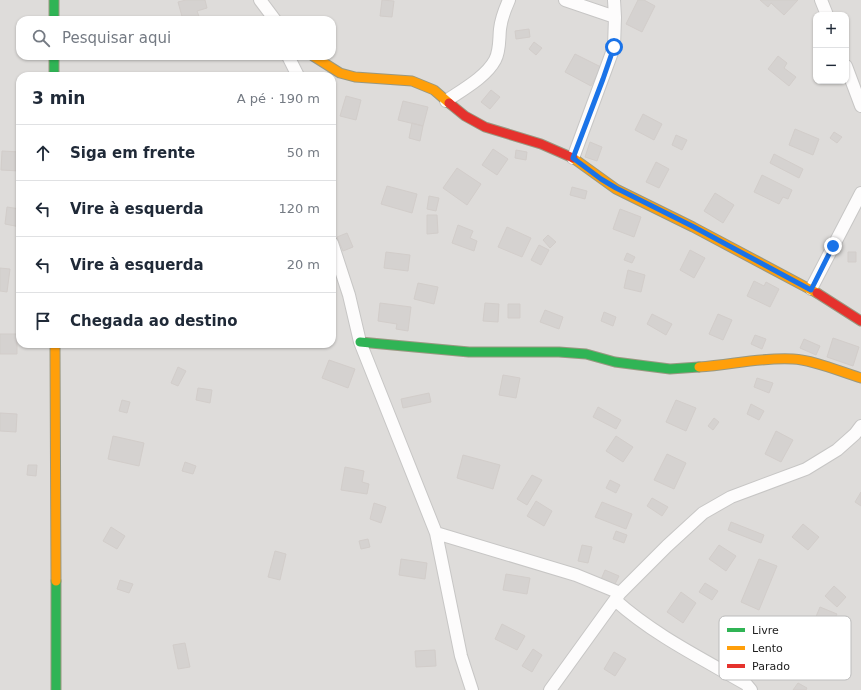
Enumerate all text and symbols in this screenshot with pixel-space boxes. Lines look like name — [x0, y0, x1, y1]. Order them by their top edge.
map controls — [813, 12, 849, 84]
button: + — [813, 12, 849, 48]
search box — [16, 16, 336, 60]
icon: search — [30, 27, 52, 49]
text: Pesquisar aqui — [62, 29, 171, 47]
route start — [605, 38, 623, 56]
button: − — [813, 48, 849, 84]
text: 3 min — [32, 88, 85, 108]
text: A pé · 190 m — [237, 91, 320, 106]
icon: ahead — [32, 142, 54, 164]
text: Siga em frente — [70, 144, 195, 162]
text: 50 m — [287, 145, 320, 160]
icon: left — [32, 198, 54, 220]
text: Vire à esquerda — [70, 200, 204, 218]
text: 120 m — [278, 201, 320, 216]
route end — [824, 237, 842, 255]
icon: left — [32, 254, 54, 276]
text: Vire à esquerda — [70, 256, 204, 274]
text: 20 m — [287, 257, 320, 272]
icon: arrive — [32, 310, 54, 332]
text: Chegada ao destino — [70, 312, 238, 330]
legend — [719, 616, 851, 680]
text: Livre — [752, 624, 779, 637]
text: Lento — [752, 642, 783, 655]
text: Parado — [752, 660, 790, 673]

